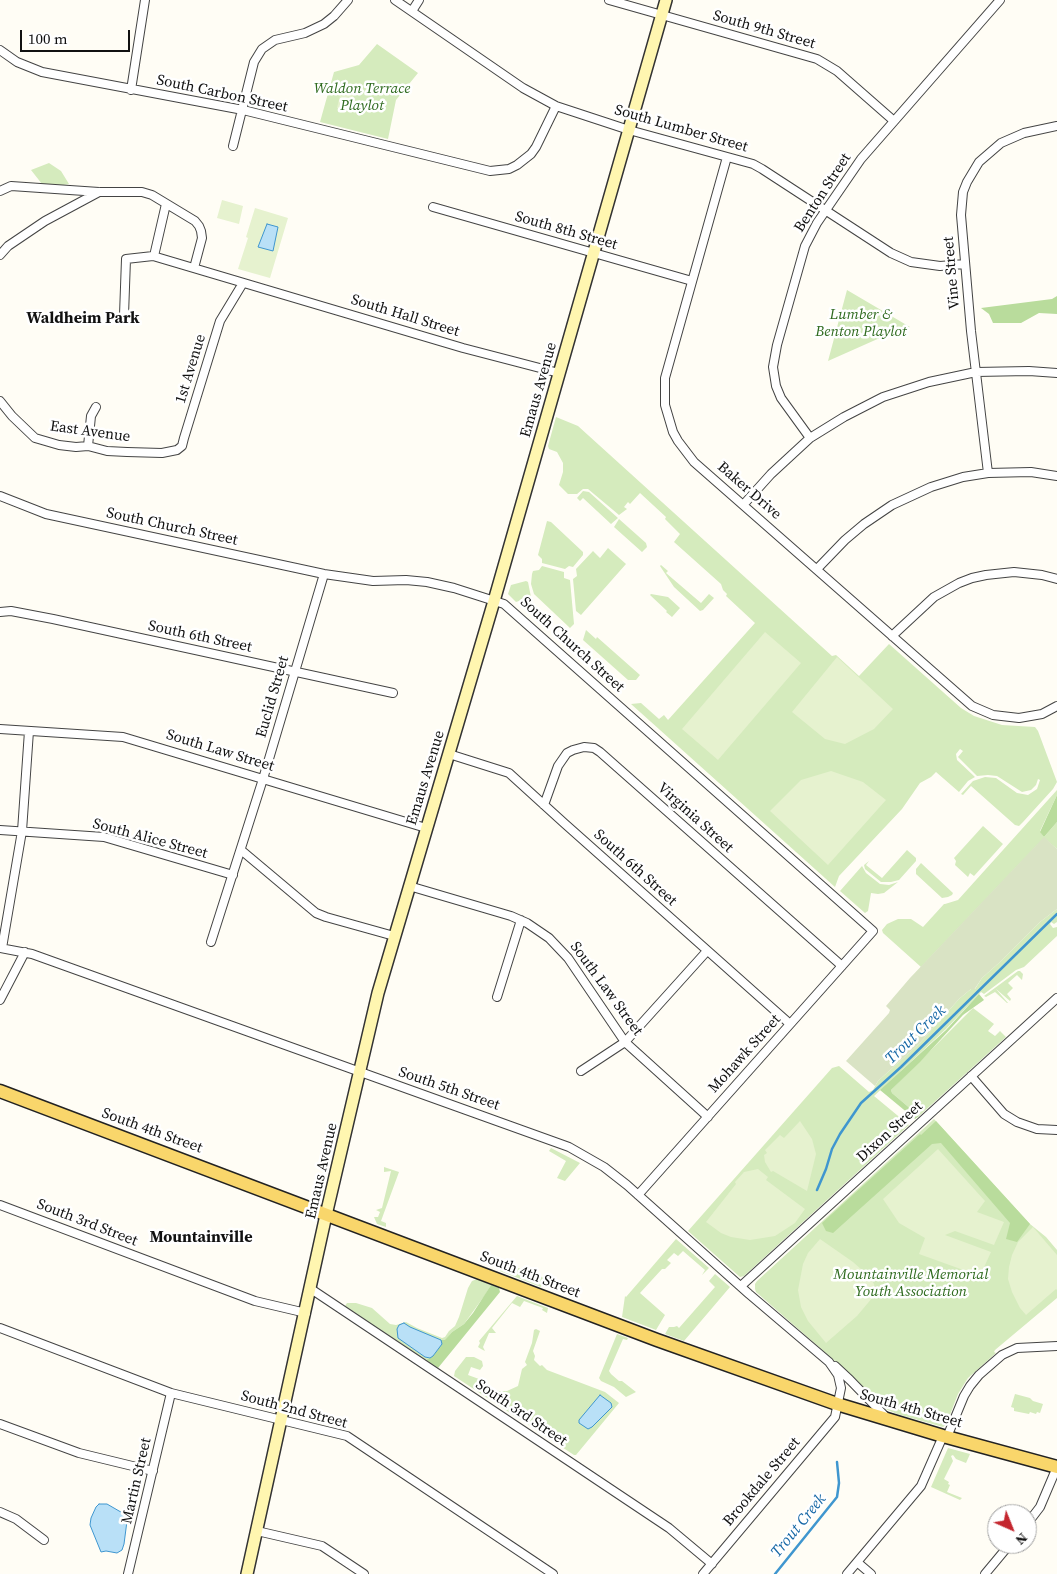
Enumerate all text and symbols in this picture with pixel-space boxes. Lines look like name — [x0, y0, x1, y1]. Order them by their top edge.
street label: South 9th Street — [711, 7, 817, 53]
scale bar — [22, 20, 132, 52]
text: 100 m — [28, 28, 68, 49]
street label: South Carbon Street — [155, 71, 289, 117]
park label: Waldon Terrace Playlot — [314, 80, 410, 115]
street label: South Lumber Street — [612, 101, 750, 157]
street label: Benton Street — [791, 150, 855, 236]
street label: South 8th Street — [513, 208, 619, 254]
street label: Vine Street — [940, 236, 964, 310]
street label: South Hall Street — [349, 291, 461, 341]
park label: Lumber & Benton Playlot — [815, 306, 907, 341]
district label: Waldheim Park — [26, 309, 140, 329]
street label: 1st Avenue — [172, 332, 210, 406]
street label: Emaus Avenue — [517, 340, 561, 440]
street label: East Avenue — [49, 417, 131, 447]
street label: Baker Drive — [713, 458, 785, 524]
street label: South Church Street — [105, 504, 239, 550]
street label: South Church Street — [516, 594, 628, 696]
street label: South 6th Street — [147, 617, 253, 657]
street label: Euclid Street — [253, 654, 293, 740]
street label: South Law Street — [164, 726, 276, 776]
street label: Emaus Avenue — [403, 728, 449, 828]
street label: Virginia Street — [653, 779, 737, 857]
street label: South Alice Street — [91, 815, 209, 863]
street label: South 6th Street — [590, 826, 680, 910]
street label: South Law Street — [566, 938, 646, 1040]
water label: Trout Creek — [882, 1002, 950, 1068]
street label: Mohawk Street — [705, 1011, 785, 1097]
street label: South 5th Street — [396, 1063, 502, 1115]
street label: Dixon Street — [853, 1098, 927, 1166]
street label: South 4th Street — [99, 1104, 205, 1158]
street label: Emaus Avenue — [302, 1121, 342, 1221]
street label: South 3rd Street — [34, 1196, 140, 1250]
district label: Mountainville — [149, 1228, 253, 1248]
street label: South 4th Street — [478, 1248, 582, 1302]
park label: Mountainville Memorial Youth Association — [834, 1266, 988, 1301]
street label: South 3rd Street — [472, 1376, 570, 1450]
street label: South 4th Street — [858, 1386, 964, 1432]
street label: South 2nd Street — [239, 1387, 349, 1433]
street label: Brookdale Street — [720, 1434, 804, 1530]
street label: Martin Street — [118, 1436, 156, 1526]
water label: Trout Creek — [767, 1490, 831, 1562]
north arrow — [987, 1504, 1037, 1554]
text: N — [1011, 1528, 1032, 1550]

